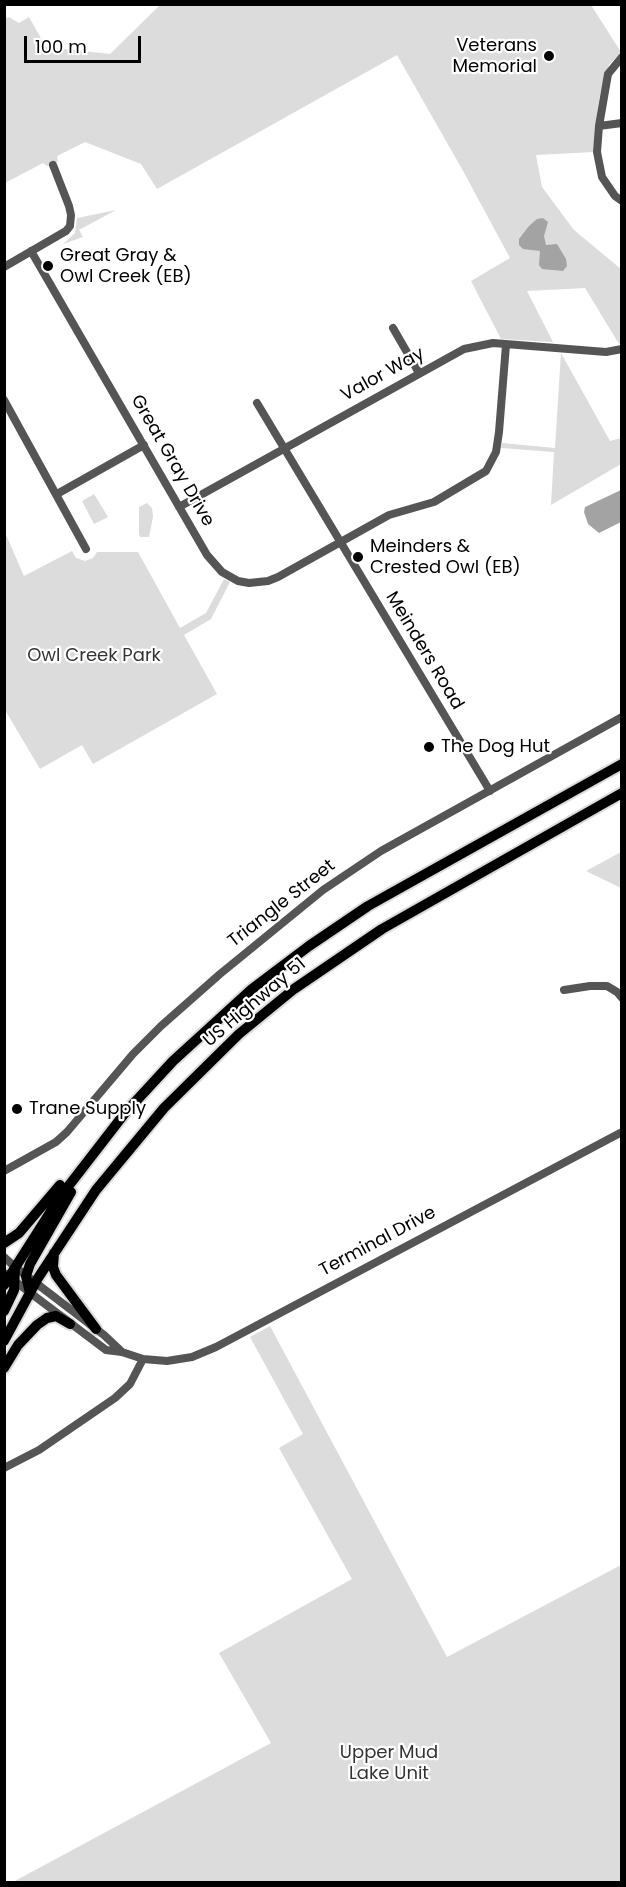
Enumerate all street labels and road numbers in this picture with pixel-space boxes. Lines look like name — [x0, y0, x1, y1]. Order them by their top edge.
street label: Valor Way — [338, 343, 428, 407]
street label: Great Gray Drive — [126, 391, 218, 531]
street label: Meinders Road — [380, 588, 468, 714]
street label: Triangle Street — [224, 856, 340, 952]
street label: US Highway 51 — [199, 954, 311, 1052]
street label: Terminal Drive — [316, 1202, 440, 1282]

